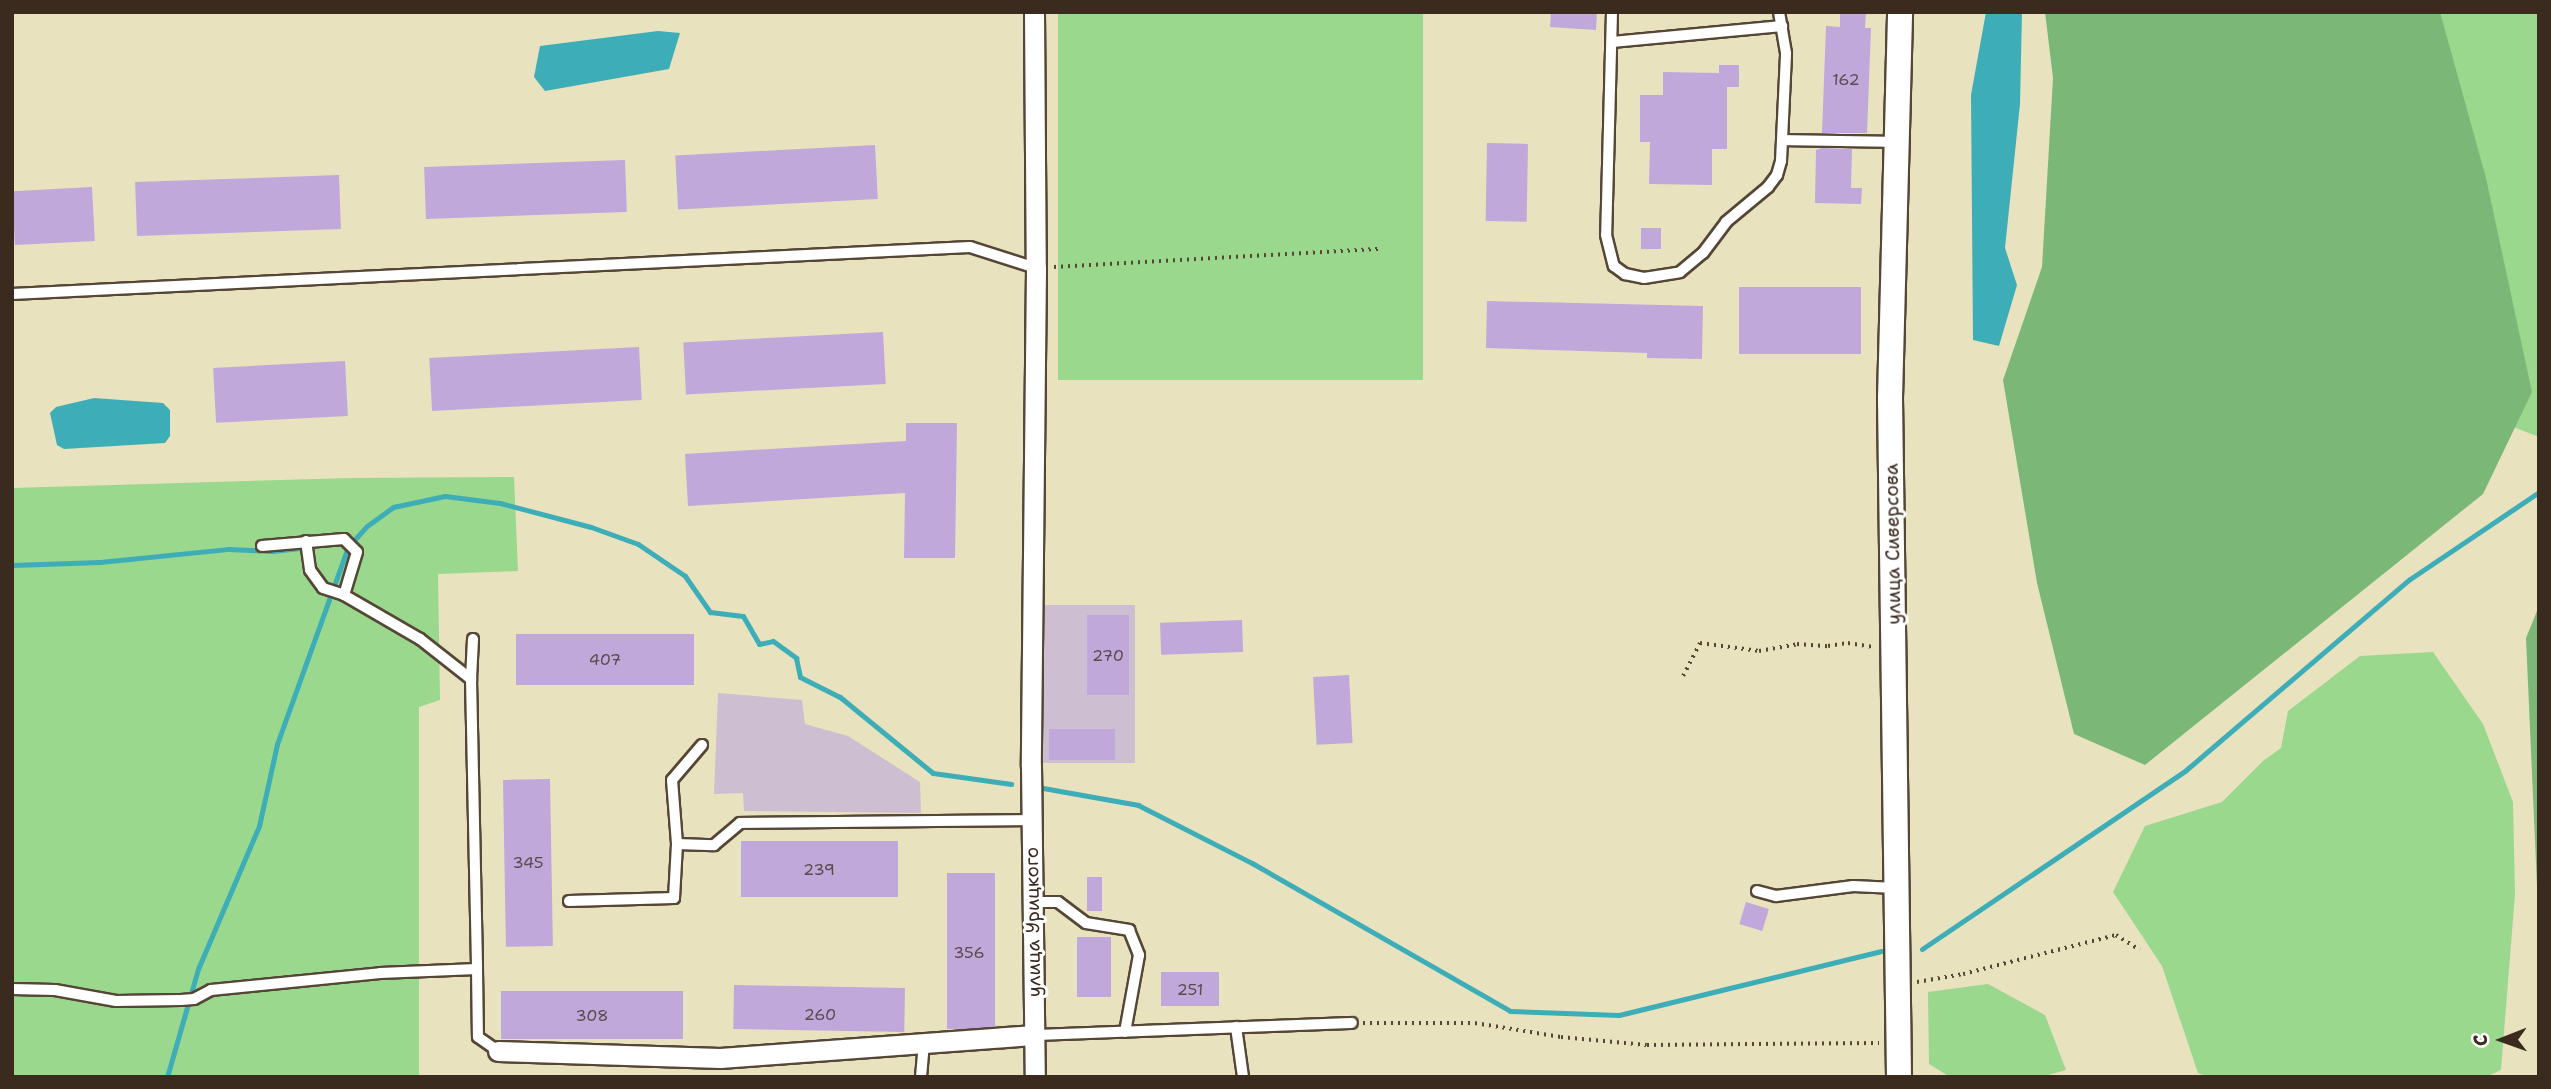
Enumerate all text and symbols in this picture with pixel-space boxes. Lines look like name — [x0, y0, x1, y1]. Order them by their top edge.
house number: 162 — [1832, 70, 1860, 90]
street label: улица Сиверсова — [1880, 463, 1906, 625]
house number: 270 — [1092, 646, 1124, 666]
house number: 407 — [589, 650, 621, 670]
street label: улица Урицкого — [1020, 847, 1046, 997]
house number: 345 — [512, 853, 544, 873]
house number: 239 — [803, 860, 835, 880]
house number: 356 — [953, 943, 985, 963]
house number: 251 — [1177, 980, 1203, 1000]
house number: 260 — [804, 1005, 836, 1025]
north arrow — [2467, 1005, 2537, 1075]
house number: 308 — [575, 1006, 609, 1026]
text: С — [2468, 1034, 2493, 1046]

